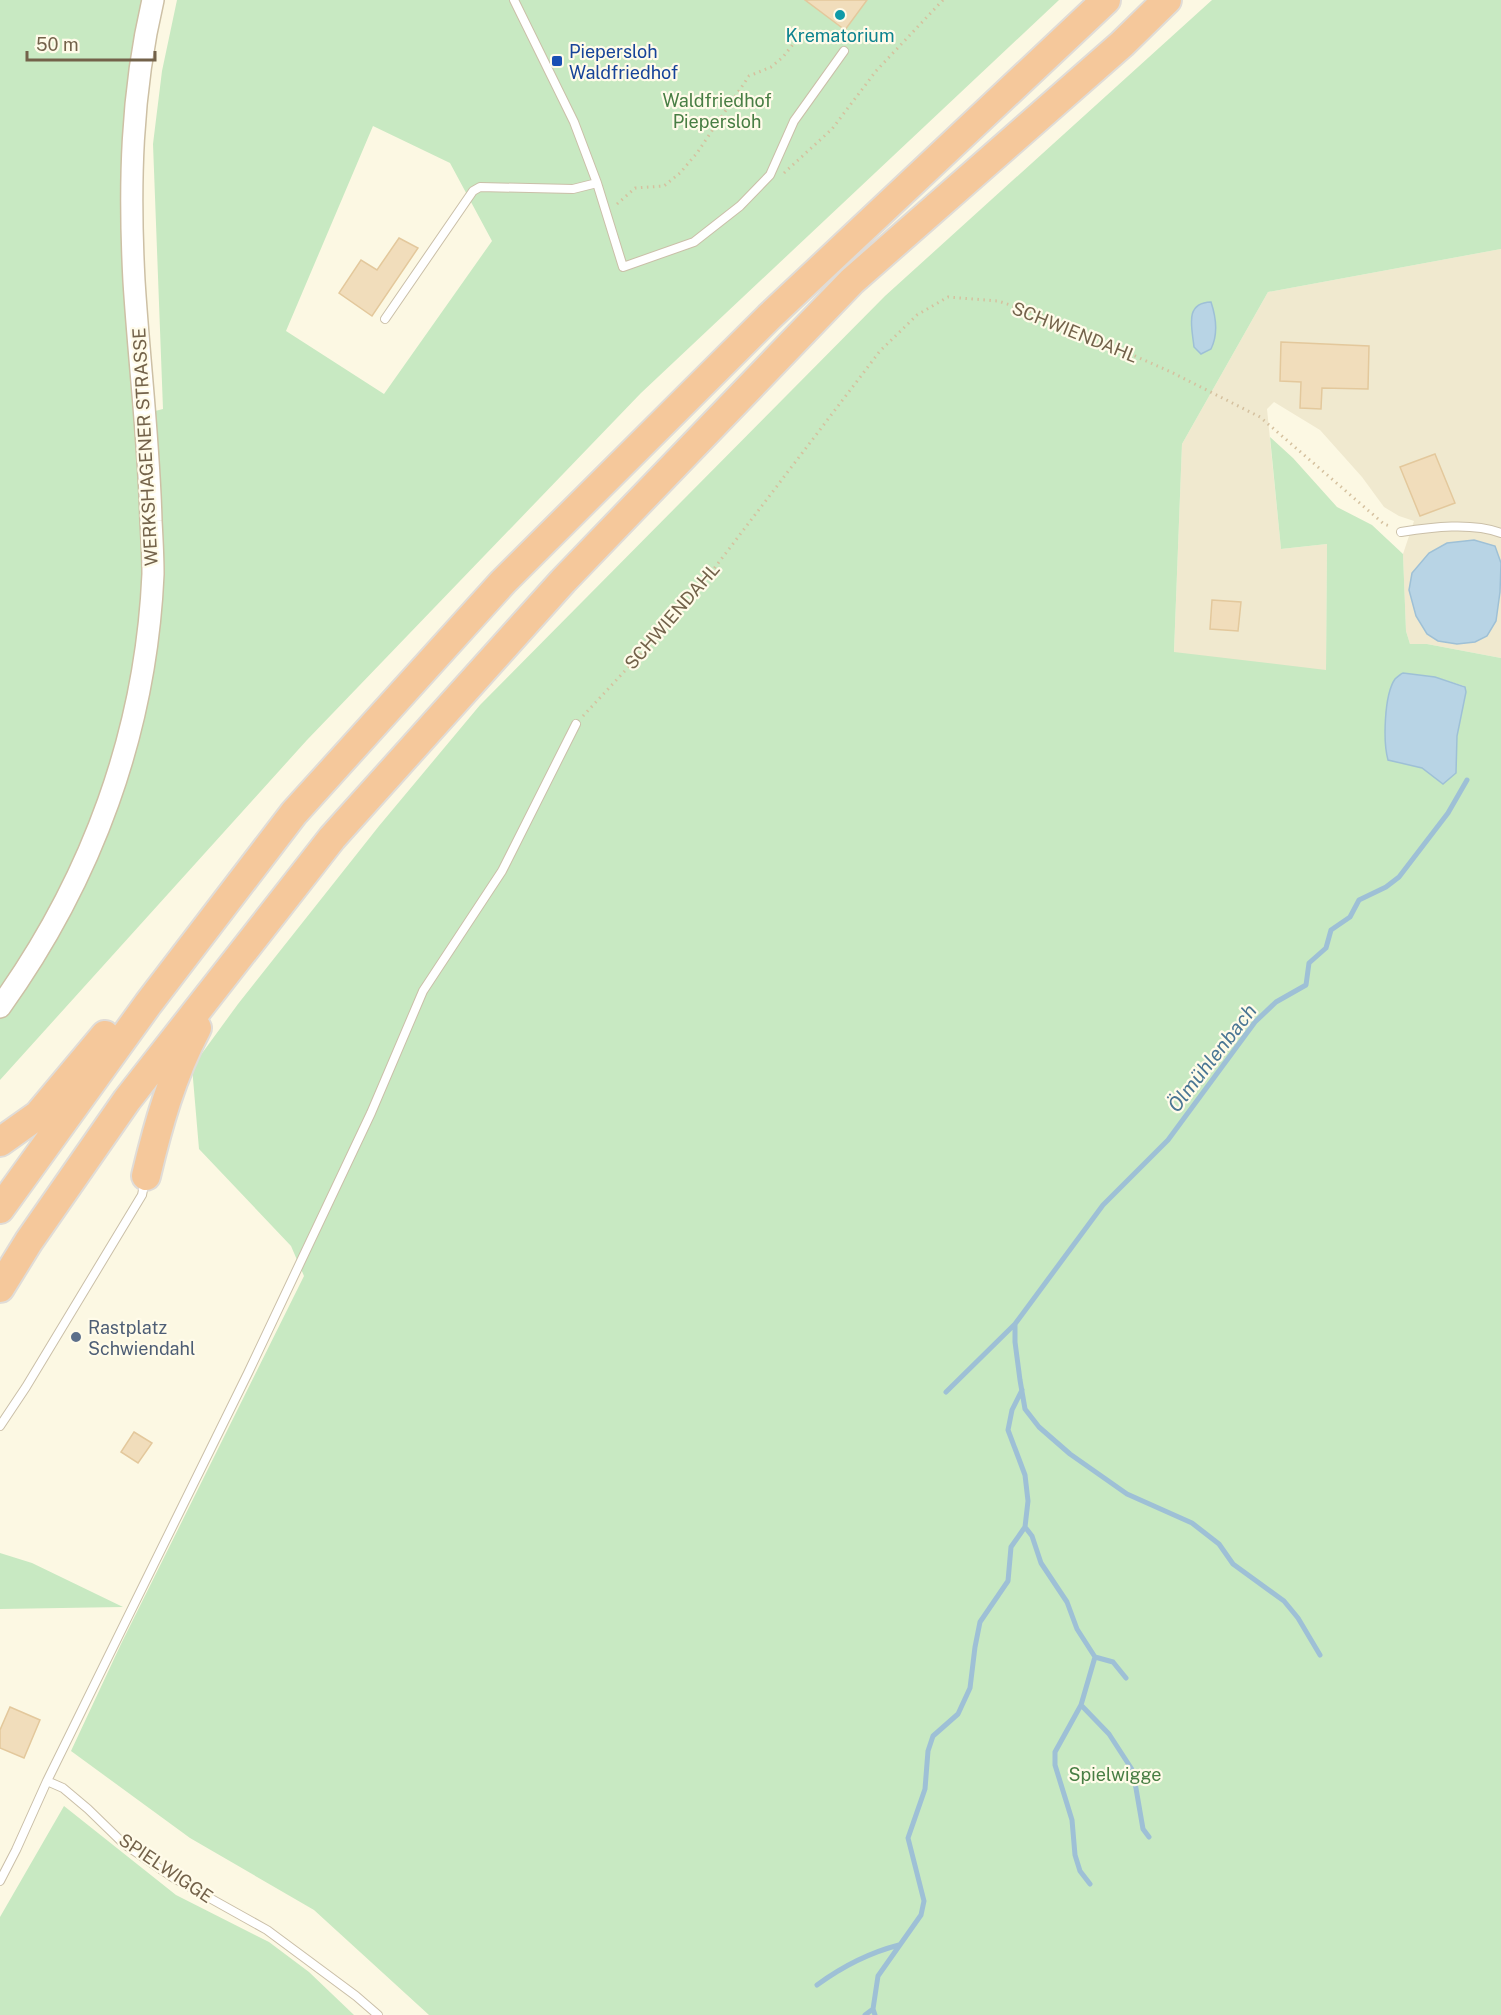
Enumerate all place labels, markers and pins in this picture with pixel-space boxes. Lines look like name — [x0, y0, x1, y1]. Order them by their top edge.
marker: Krematorium — [833, 8, 847, 22]
place label: Krematorium — [785, 25, 895, 46]
place label: Piepersloh Waldfriedhof — [569, 41, 678, 83]
marker: Piepersloh Waldfriedhof — [550, 54, 564, 68]
place label: Rastplatz Schwiendahl — [88, 1317, 195, 1359]
marker: Rastplatz Schwiendahl — [69, 1330, 83, 1344]

